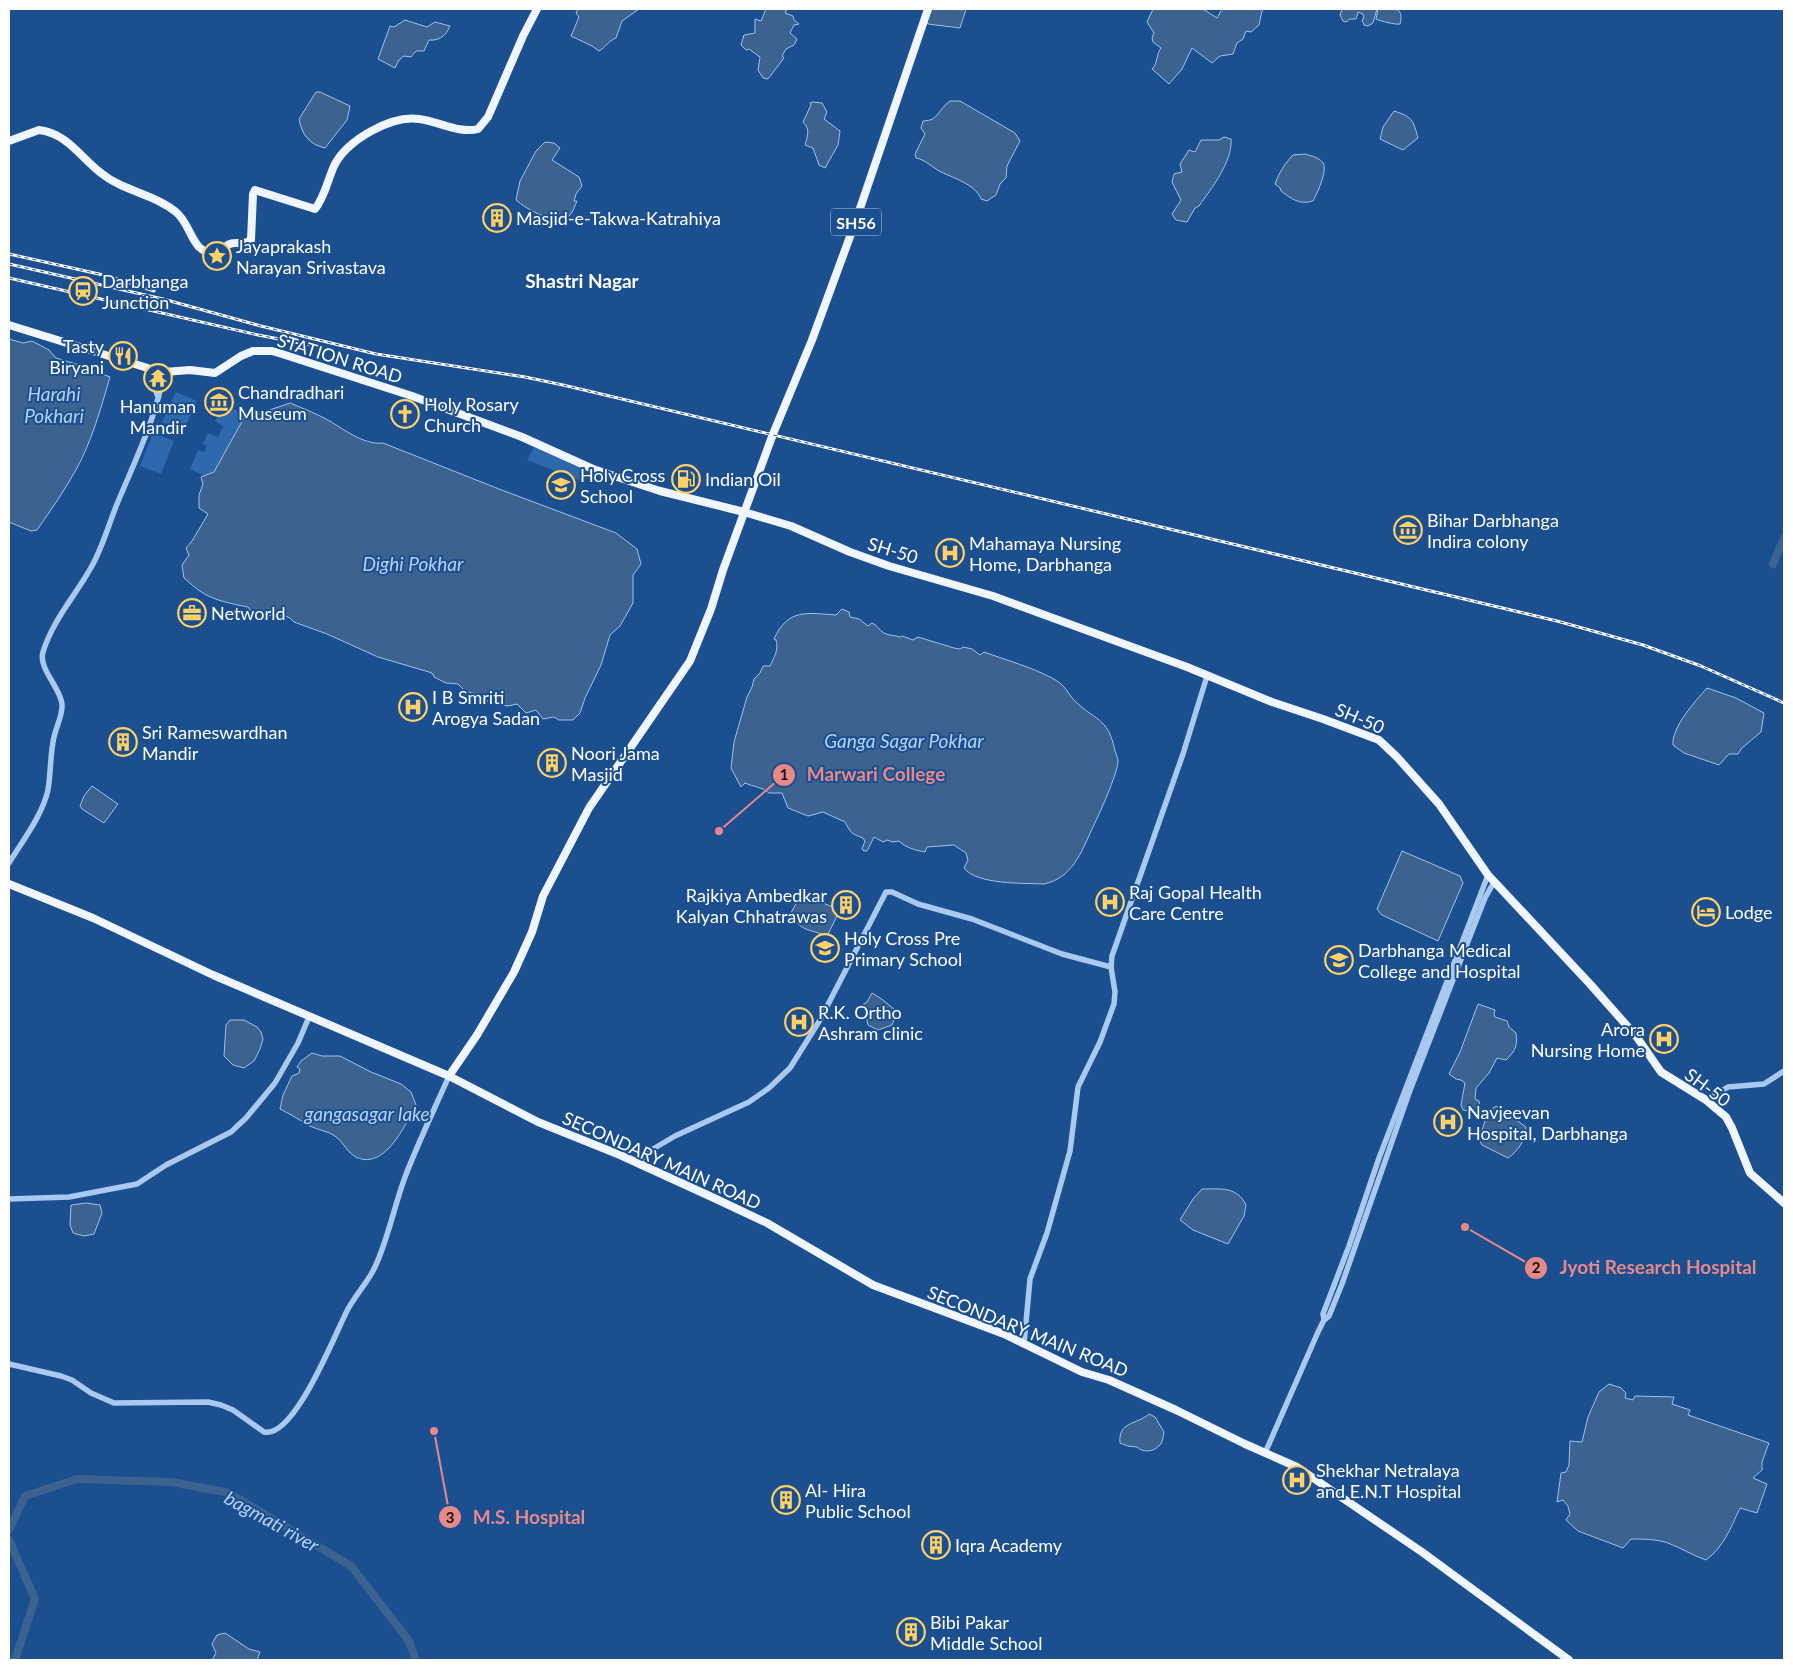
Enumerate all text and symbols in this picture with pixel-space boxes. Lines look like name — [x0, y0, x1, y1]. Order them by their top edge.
building icon: Masjid-e-Takwa-Katrahiya — [482, 203, 512, 233]
place label: Masjid-e-Takwa-Katrahiya — [516, 207, 721, 229]
road number: SH56 — [831, 208, 881, 236]
place label: Jayaprakash Narayan Srivastava — [236, 235, 386, 278]
place icon: Jayaprakash Narayan Srivastava — [202, 241, 232, 271]
district label: Shastri Nagar — [525, 269, 640, 292]
place label: Darbhanga Junction — [102, 270, 188, 313]
station icon: Darbhanga Junction — [68, 276, 98, 306]
street label: STATION ROAD — [275, 329, 405, 387]
place label: Tasty Biryani — [49, 335, 105, 378]
restaurant icon: Tasty Biryani — [108, 341, 138, 371]
temple icon: Hanuman Mandir — [143, 363, 173, 393]
place label: Chandradhari Museum — [238, 381, 344, 424]
water label: Harahi Pokhari — [24, 382, 84, 427]
museum icon: Chandradhari Museum — [204, 387, 234, 417]
place label: Holy Rosary Church — [424, 393, 520, 436]
place label: Hanuman Mandir — [120, 395, 196, 438]
church icon: Holy Rosary Church — [390, 399, 420, 429]
place label: Holy Cross School — [580, 464, 666, 507]
fuel station icon: Indian Oil — [671, 464, 701, 494]
place label: Indian Oil — [705, 468, 781, 490]
school or university icon: Holy Cross School — [546, 470, 576, 500]
place label: Bihar Darbhanga Indira colony — [1427, 509, 1559, 552]
museum icon: Bihar Darbhanga Indira colony — [1393, 515, 1423, 545]
street label: SH-50 — [865, 532, 921, 568]
place label: Mahamaya Nursing Home, Darbhanga — [969, 532, 1121, 575]
hospital icon: Mahamaya Nursing Home, Darbhanga — [935, 538, 965, 568]
water label: Dighi Pokhar — [362, 552, 464, 575]
office icon: Networld — [177, 598, 207, 628]
place label: Networld — [211, 602, 285, 624]
place label: I B Smriti Arogya Sadan — [432, 686, 540, 729]
hospital icon: I B Smriti Arogya Sadan — [398, 692, 428, 722]
street label: SH-50 — [1332, 698, 1388, 738]
place label: Sri Rameswardhan Mandir — [142, 721, 288, 764]
building icon: Sri Rameswardhan Mandir — [108, 727, 138, 757]
water label: Ganga Sagar Pokhar — [824, 729, 984, 752]
place label: Noori Jama Masjid — [571, 742, 660, 785]
building icon: Noori Jama Masjid — [537, 748, 567, 778]
callout: Marwari College — [771, 758, 955, 792]
text: Marwari College — [807, 762, 945, 785]
text: 1 — [780, 765, 788, 783]
place label: Raj Gopal Health Care Centre — [1129, 881, 1262, 924]
place label: Rajkiya Ambedkar Kalyan Chhatrawas — [676, 884, 827, 927]
hospital icon: Raj Gopal Health Care Centre — [1095, 887, 1125, 917]
building icon: Rajkiya Ambedkar Kalyan Chhatrawas — [831, 890, 861, 920]
hotel icon: Lodge — [1691, 897, 1721, 927]
place label: Lodge — [1725, 901, 1773, 923]
place label: Holy Cross Pre Primary School — [844, 927, 962, 970]
school or university icon: Holy Cross Pre Primary School — [810, 933, 840, 963]
place label: Darbhanga Medical College and Hospital — [1358, 939, 1521, 982]
school or university icon: Darbhanga Medical College and Hospital — [1324, 945, 1354, 975]
place label: R.K. Ortho Ashram clinic — [818, 1001, 923, 1044]
hospital icon: R.K. Ortho Ashram clinic — [784, 1007, 814, 1037]
place label: Arora Nursing Home — [1531, 1018, 1645, 1061]
hospital icon: Arora Nursing Home — [1649, 1024, 1679, 1054]
street label: SH-50 — [1681, 1063, 1735, 1111]
place label: Navjeevan Hospital, Darbhanga — [1467, 1101, 1628, 1144]
water label: gangasagar lake — [303, 1102, 430, 1125]
street label: SECONDARY MAIN ROAD — [559, 1106, 765, 1214]
hospital icon: Navjeevan Hospital, Darbhanga — [1433, 1107, 1463, 1137]
callout: Jyoti Research Hospital — [1524, 1251, 1766, 1285]
text: Jyoti Research Hospital — [1559, 1255, 1757, 1278]
text: 2 — [1532, 1258, 1541, 1276]
street label: SECONDARY MAIN ROAD — [924, 1281, 1132, 1381]
place label: Shekhar Netralaya and E.N.T Hospital — [1316, 1459, 1461, 1502]
hospital icon: Shekhar Netralaya and E.N.T Hospital — [1282, 1465, 1312, 1495]
place label: Al- Hira Public School — [805, 1479, 911, 1522]
building icon: Al- Hira Public School — [771, 1485, 801, 1515]
water label: bagmati river — [221, 1486, 324, 1557]
callout: M.S. Hospital — [437, 1500, 595, 1534]
text: M.S. Hospital — [473, 1505, 585, 1528]
text: 3 — [446, 1508, 454, 1526]
building icon: Iqra Academy — [921, 1530, 951, 1560]
place label: Iqra Academy — [955, 1534, 1063, 1556]
place label: Bibi Pakar Middle School — [930, 1611, 1042, 1654]
building icon: Bibi Pakar Middle School — [896, 1617, 926, 1647]

